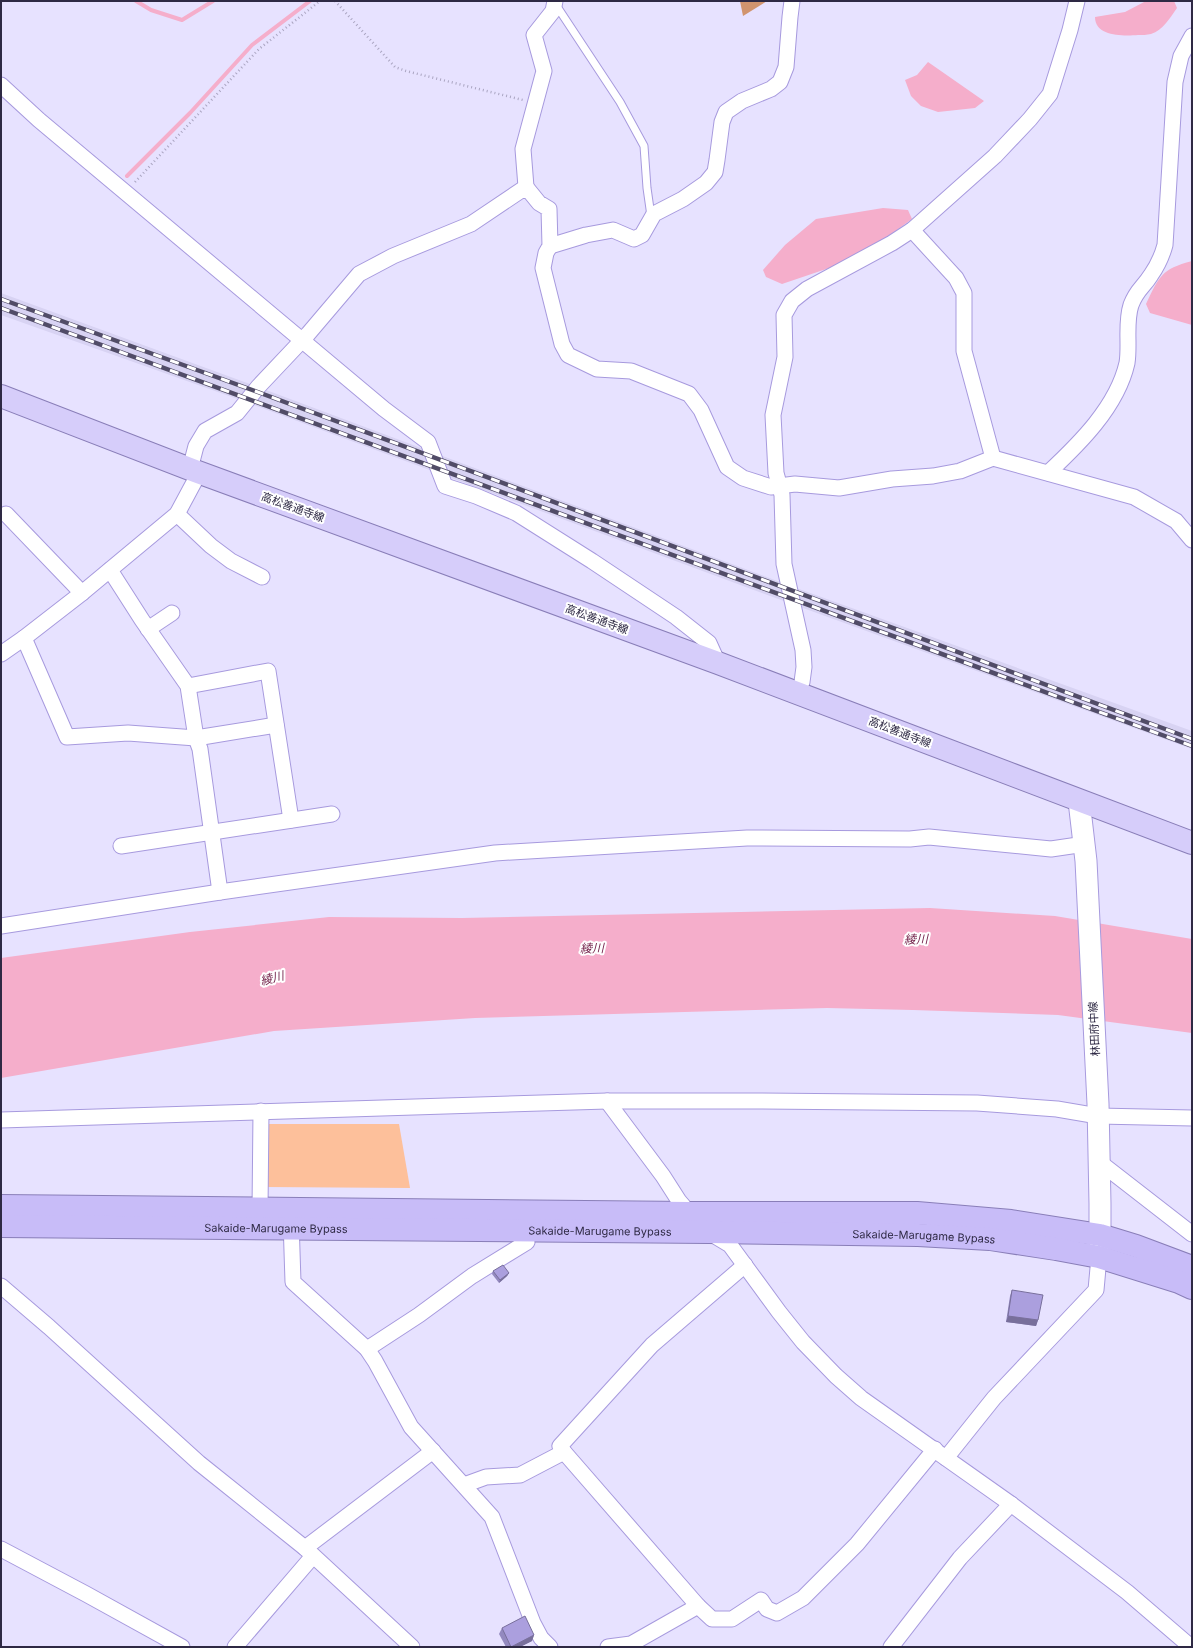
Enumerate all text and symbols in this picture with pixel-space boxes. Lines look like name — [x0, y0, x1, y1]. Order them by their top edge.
street label: 高松善通寺線 — [260, 489, 326, 525]
street label: 高松善通寺線 — [564, 601, 630, 637]
street label: 高松善通寺線 — [867, 714, 933, 750]
water label: 綾川 — [904, 931, 930, 947]
water label: 綾川 — [580, 940, 606, 956]
water label: 綾川 — [259, 967, 287, 988]
street label: 林田府中線 — [1086, 1001, 1102, 1057]
street label: Sakaide-Marugame Bypass — [204, 1221, 348, 1236]
street label: Sakaide-Marugame Bypass — [528, 1223, 672, 1239]
street label: Sakaide-Marugame Bypass — [852, 1227, 997, 1247]

